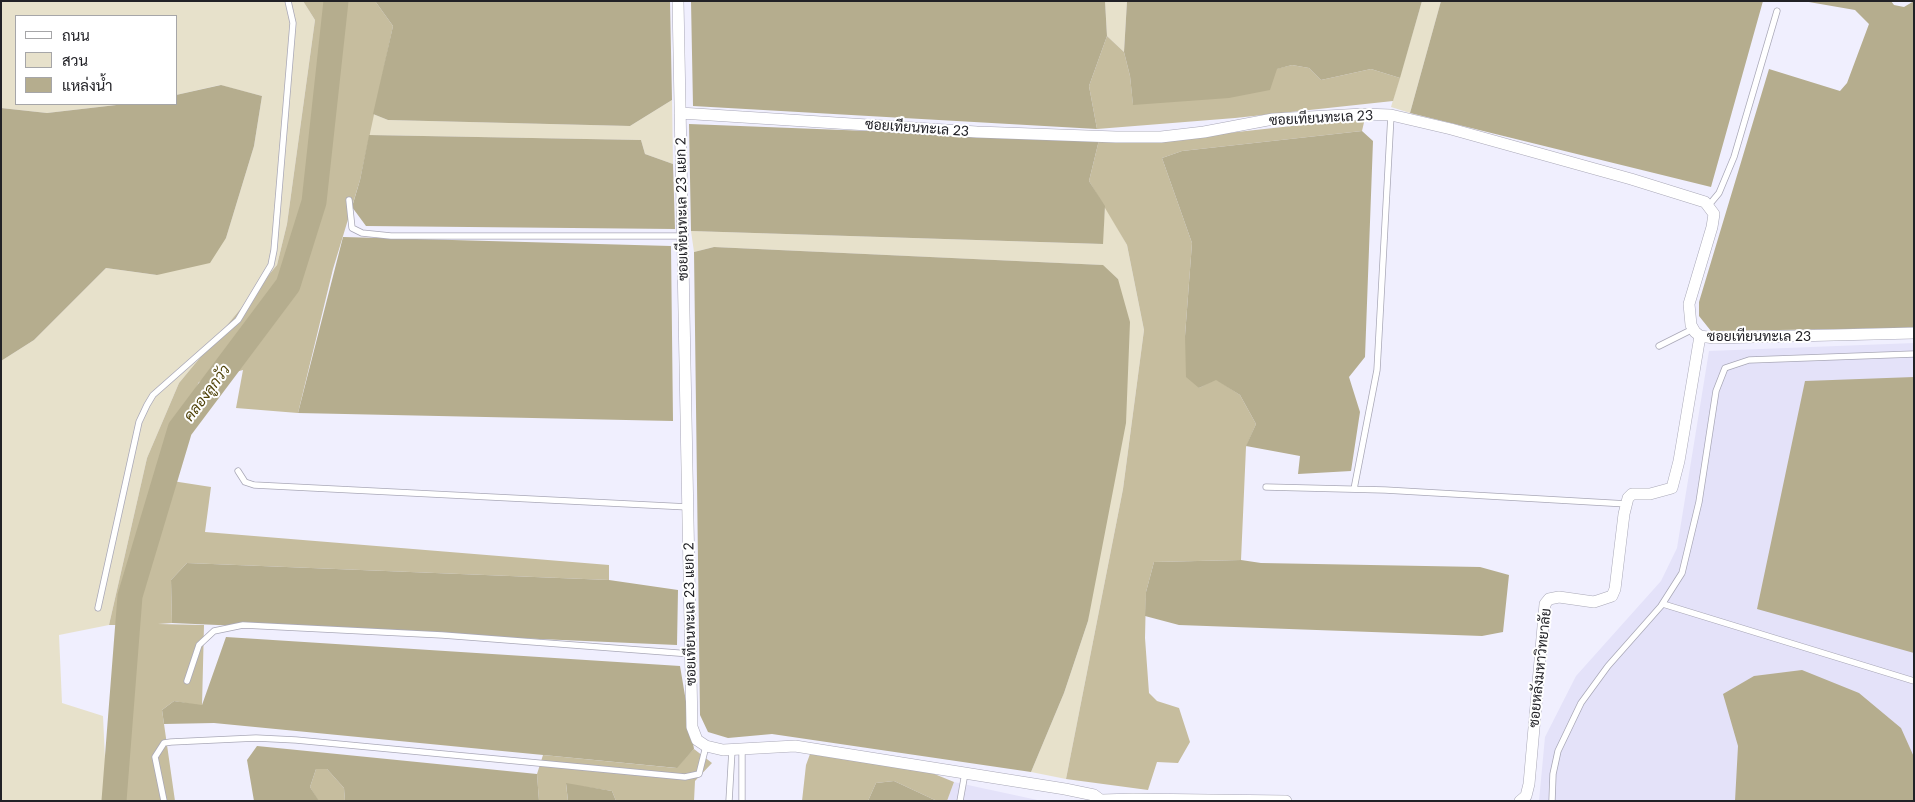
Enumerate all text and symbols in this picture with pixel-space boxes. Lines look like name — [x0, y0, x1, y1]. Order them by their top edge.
legend — [15, 15, 178, 105]
text: ถนน — [62, 26, 90, 44]
text: สวน — [62, 51, 88, 69]
text: แหล่งน้ำ — [62, 76, 113, 94]
street label: ซอยเทียนทะเล 23 — [1268, 107, 1374, 129]
street label: ซอยเทียนทะเล 23 — [864, 116, 970, 140]
street label: ซอยเทียนทะเล 23 แยก 2 — [672, 137, 692, 281]
street label: ซอยเทียนทะเล 23 — [1707, 328, 1811, 344]
water label: คลองลูกวัว — [180, 361, 234, 425]
street label: ซอยเทียนทะเล 23 แยก 2 — [680, 542, 700, 686]
street label: ซอยหลังมหาวิทยาลัย — [1525, 608, 1555, 728]

